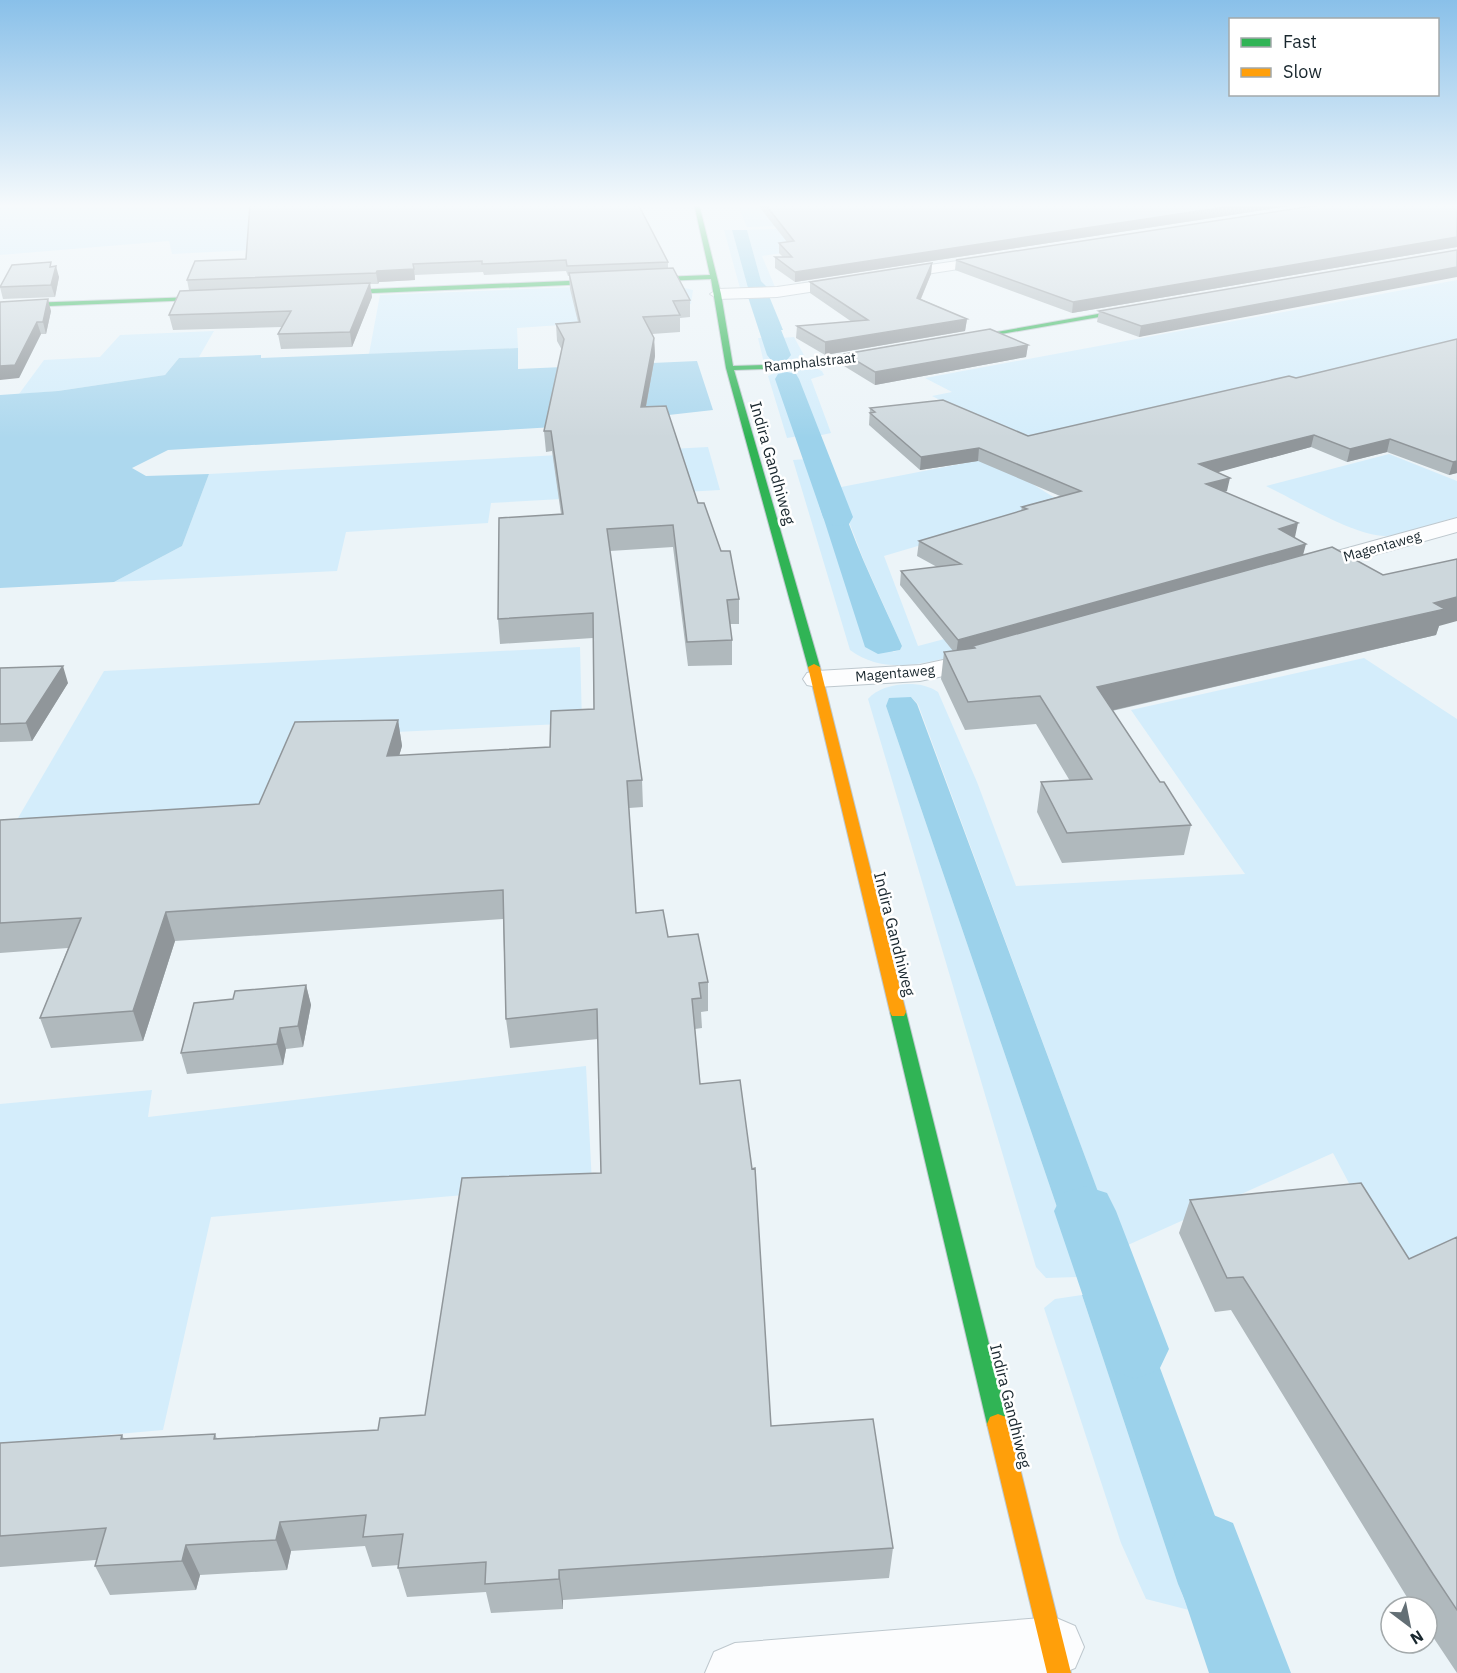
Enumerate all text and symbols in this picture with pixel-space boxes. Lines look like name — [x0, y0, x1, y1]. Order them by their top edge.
legend — [1229, 18, 1439, 96]
text: Fast — [1283, 30, 1317, 53]
text: Slow — [1283, 60, 1322, 83]
street label: Ramphalstraat — [763, 348, 857, 376]
street label: Indira Gandhiweg — [746, 399, 800, 528]
street label: Magentaweg — [1341, 526, 1423, 566]
street label: Magentaweg — [854, 660, 936, 685]
street label: Indira Gandhiweg — [870, 870, 920, 999]
street label: Indira Gandhiweg — [986, 1342, 1036, 1471]
north arrow — [1379, 1595, 1439, 1655]
text: N — [1407, 1626, 1427, 1649]

